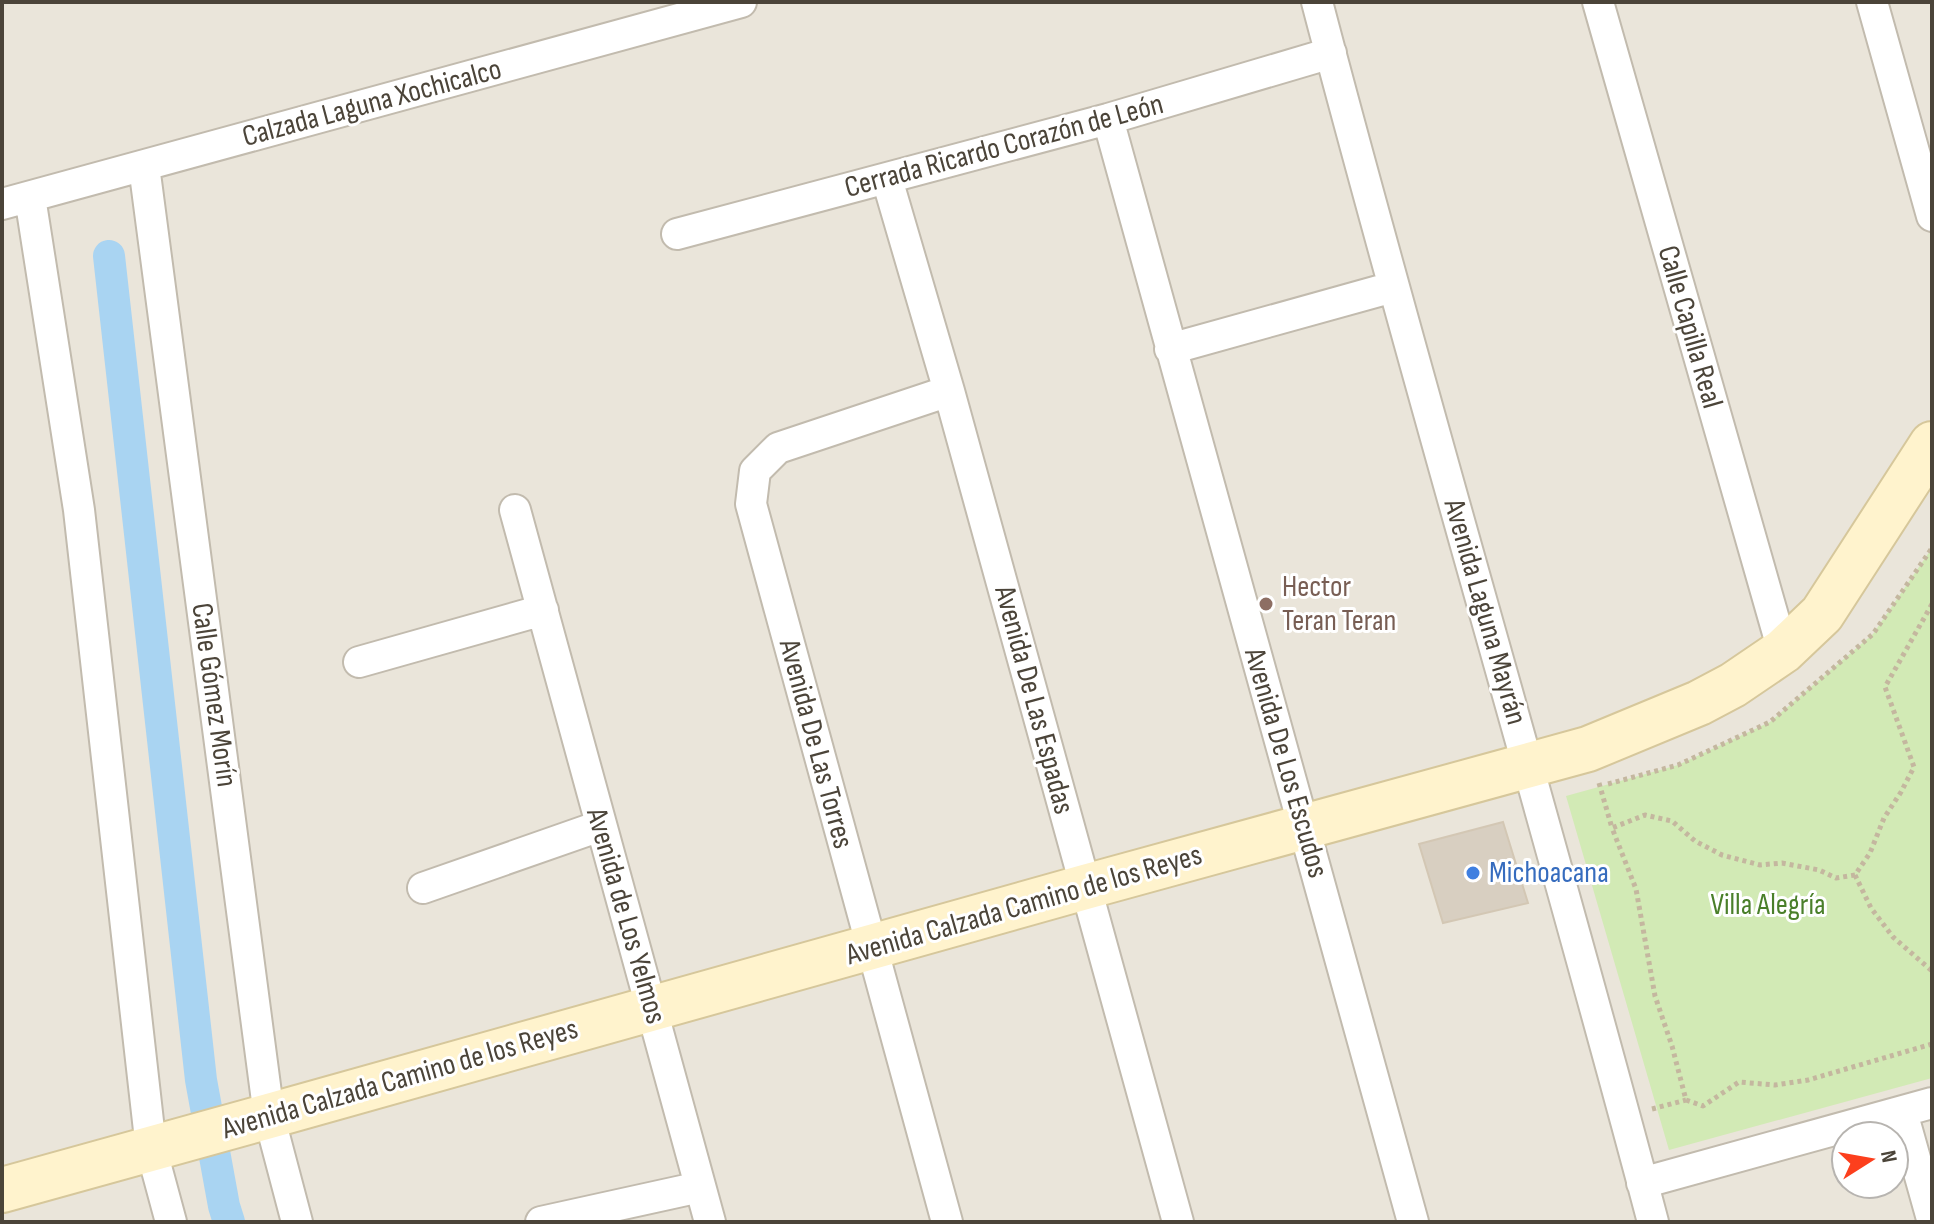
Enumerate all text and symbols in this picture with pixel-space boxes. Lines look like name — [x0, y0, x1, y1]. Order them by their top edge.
street label: Calzada Laguna Xochicalco — [239, 51, 505, 155]
street label: Cerrada Ricardo Corazón de León — [841, 86, 1167, 206]
street label: Calle Capilla Real — [1650, 242, 1730, 412]
street label: Avenida Laguna Mayrán — [1435, 494, 1534, 729]
place label: Hector Teran Teran — [1282, 569, 1396, 639]
street label: Avenida De Las Espadas — [986, 581, 1082, 818]
marker: Hector Teran Teran — [1257, 595, 1275, 613]
street label: Calle Gómez Morín — [183, 601, 245, 789]
street label: Avenida De Las Torres — [771, 634, 861, 853]
street label: Avenida De Los Escudos — [1236, 643, 1336, 882]
street label: Avenida de Los Yelmos — [578, 803, 674, 1028]
street label: Avenida Calzada Camino de los Reyes — [841, 837, 1206, 973]
place label: Michoacana — [1489, 855, 1609, 891]
marker: Michoacana — [1464, 864, 1482, 882]
park label: Villa Alegría — [1710, 887, 1826, 923]
street label: Avenida Calzada Camino de los Reyes — [217, 1011, 582, 1147]
north arrow — [1830, 1120, 1910, 1200]
text: N — [1874, 1148, 1903, 1165]

